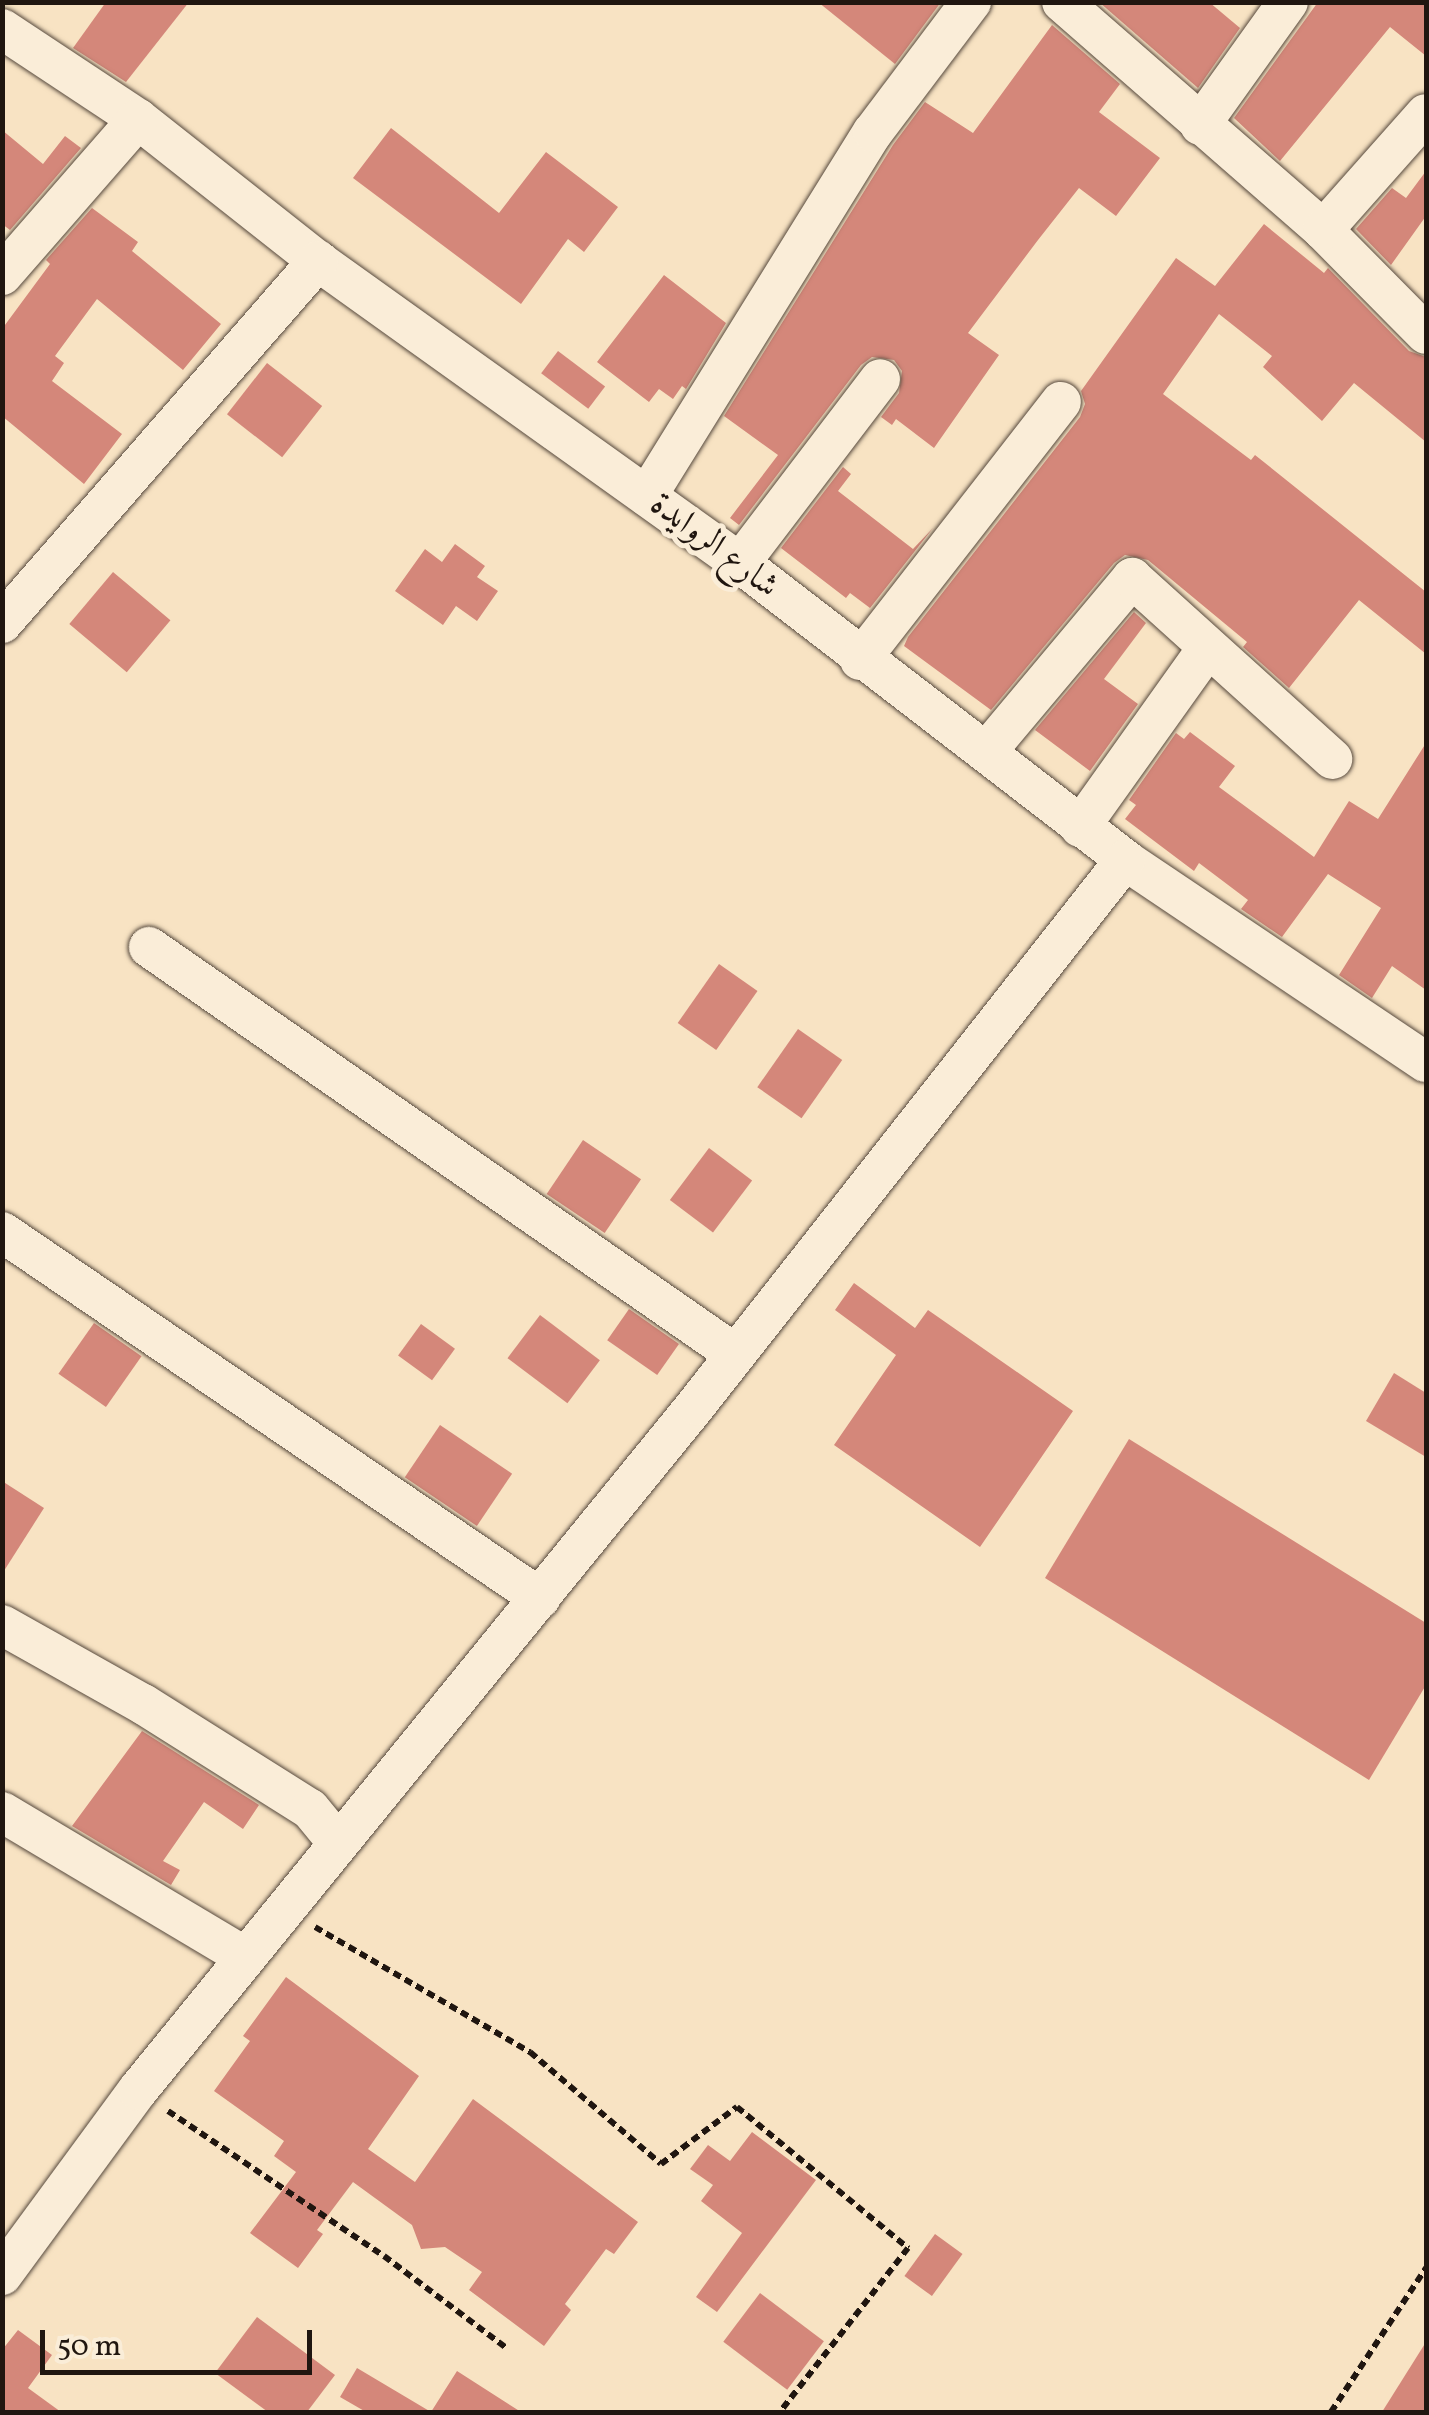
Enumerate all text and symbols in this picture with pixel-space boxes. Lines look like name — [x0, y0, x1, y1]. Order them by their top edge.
street label: شارع الروايدة — [641, 484, 787, 608]
scale bar — [45, 2310, 318, 2372]
text: 50 m — [57, 2326, 121, 2368]

